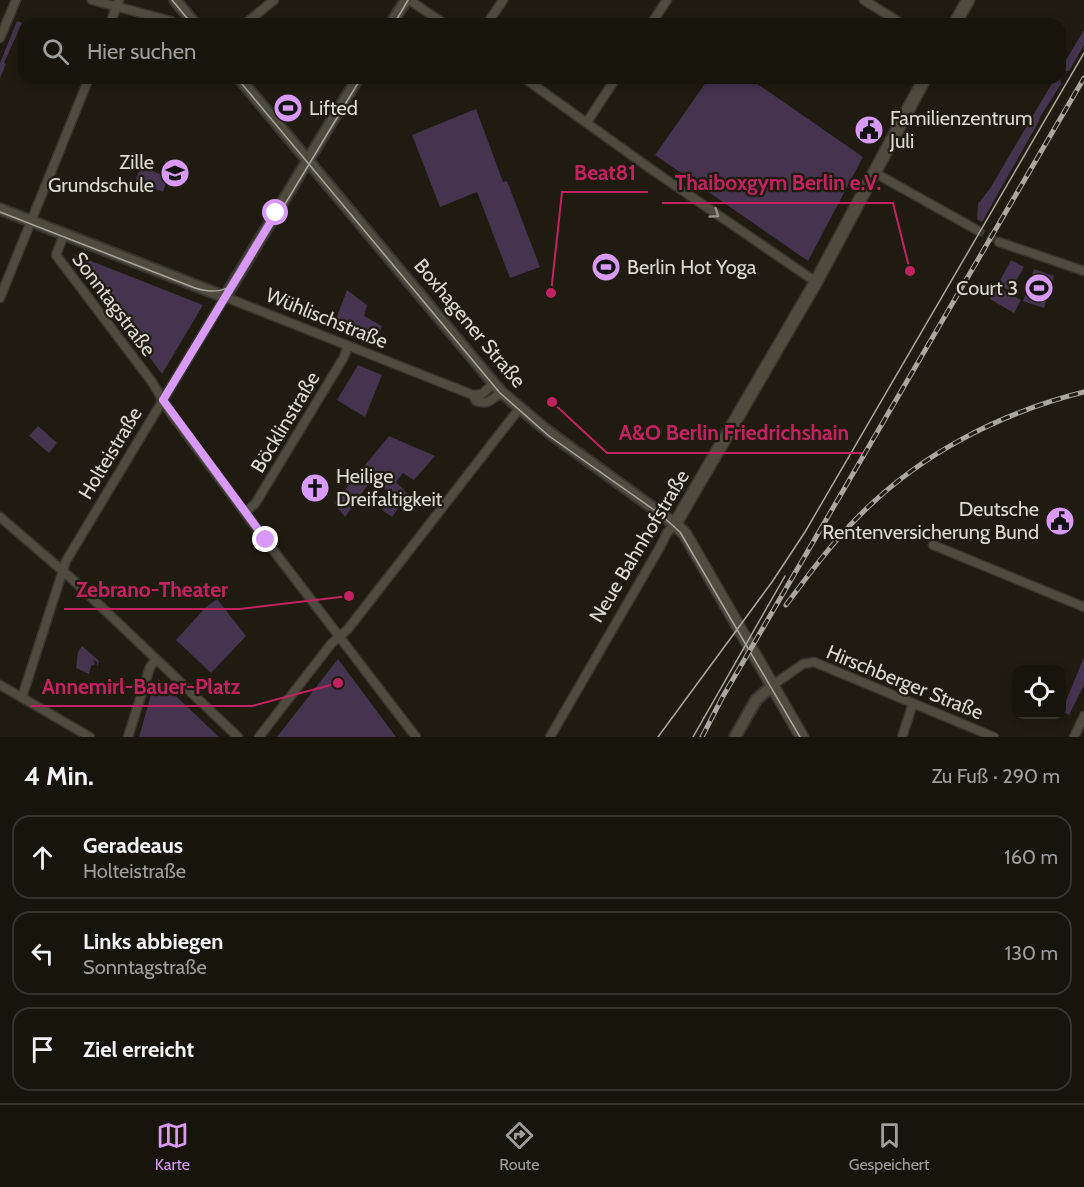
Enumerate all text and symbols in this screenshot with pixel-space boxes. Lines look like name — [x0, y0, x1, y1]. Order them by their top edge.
search box — [18, 18, 1066, 84]
icon: search — [39, 35, 72, 68]
text: Hier suchen — [87, 38, 196, 65]
sports icon: Lifted — [272, 92, 304, 124]
place label: Lifted — [309, 96, 358, 120]
place label: Familienzentrum Juli — [889, 106, 1033, 153]
public building icon: Familienzentrum Juli — [853, 114, 885, 146]
place label: Zille Grundschule — [48, 150, 154, 197]
callout: Beat81 — [562, 153, 648, 192]
school or university icon: Zille Grundschule — [159, 157, 191, 189]
text: Beat81 — [574, 160, 636, 185]
callout: Thaiboxgym Berlin e.V. — [662, 164, 893, 203]
text: Thaiboxgym Berlin e.V. — [675, 170, 881, 195]
route start — [262, 199, 288, 225]
one-way arrow — [709, 207, 720, 218]
street label: Sonntagstraße — [67, 247, 161, 361]
sports icon: Berlin Hot Yoga — [590, 251, 622, 283]
street label: Boxhagener Straße — [409, 254, 531, 392]
place label: Berlin Hot Yoga — [627, 255, 757, 279]
sports icon: Court 3 — [1023, 272, 1055, 304]
place label: Court 3 — [956, 276, 1018, 300]
street label: Wühlischstraße — [263, 283, 391, 353]
street label: Böcklinstraße — [245, 367, 325, 477]
street label: Holteistraße — [73, 403, 147, 503]
callout: A&O Berlin Friedrichshain — [607, 414, 862, 453]
text: A&O Berlin Friedrichshain — [619, 420, 849, 445]
place label: Heilige Dreifaltigkeit — [336, 464, 443, 511]
street label: Neue Bahnhofstraße — [584, 465, 694, 627]
church icon: Heilige Dreifaltigkeit — [299, 472, 331, 504]
place label: Deutsche Rentenversicherung Bund — [822, 497, 1039, 544]
public building icon: Deutsche Rentenversicherung Bund — [1044, 505, 1076, 537]
route end — [252, 526, 278, 552]
callout: Zebrano-Theater — [64, 570, 240, 609]
text: Zebrano-Theater — [76, 577, 228, 602]
street label: Hirschberger Straße — [823, 640, 987, 724]
map controls — [1012, 665, 1066, 719]
button: locate — [1012, 665, 1066, 719]
callout: Annemirl-Bauer-Platz — [30, 667, 252, 706]
text: Annemirl-Bauer-Platz — [42, 674, 240, 699]
text: 4 Min. — [24, 760, 94, 792]
text: Zu Fuß · 290 m — [931, 764, 1060, 788]
text: Geradeaus — [83, 832, 183, 859]
icon: ahead — [26, 841, 59, 874]
text: 160 m — [1004, 845, 1058, 869]
text: Holteistraße — [83, 859, 186, 883]
text: Links abbiegen — [83, 928, 223, 955]
icon: left — [26, 937, 59, 970]
text: 130 m — [1005, 941, 1058, 965]
text: Sonntagstraße — [83, 955, 207, 979]
icon: arrive — [26, 1033, 59, 1066]
text: Ziel erreicht — [83, 1036, 194, 1063]
tab: Karte — [155, 1119, 190, 1174]
tab: Route — [499, 1119, 539, 1174]
tab: Gespeichert — [849, 1119, 929, 1174]

